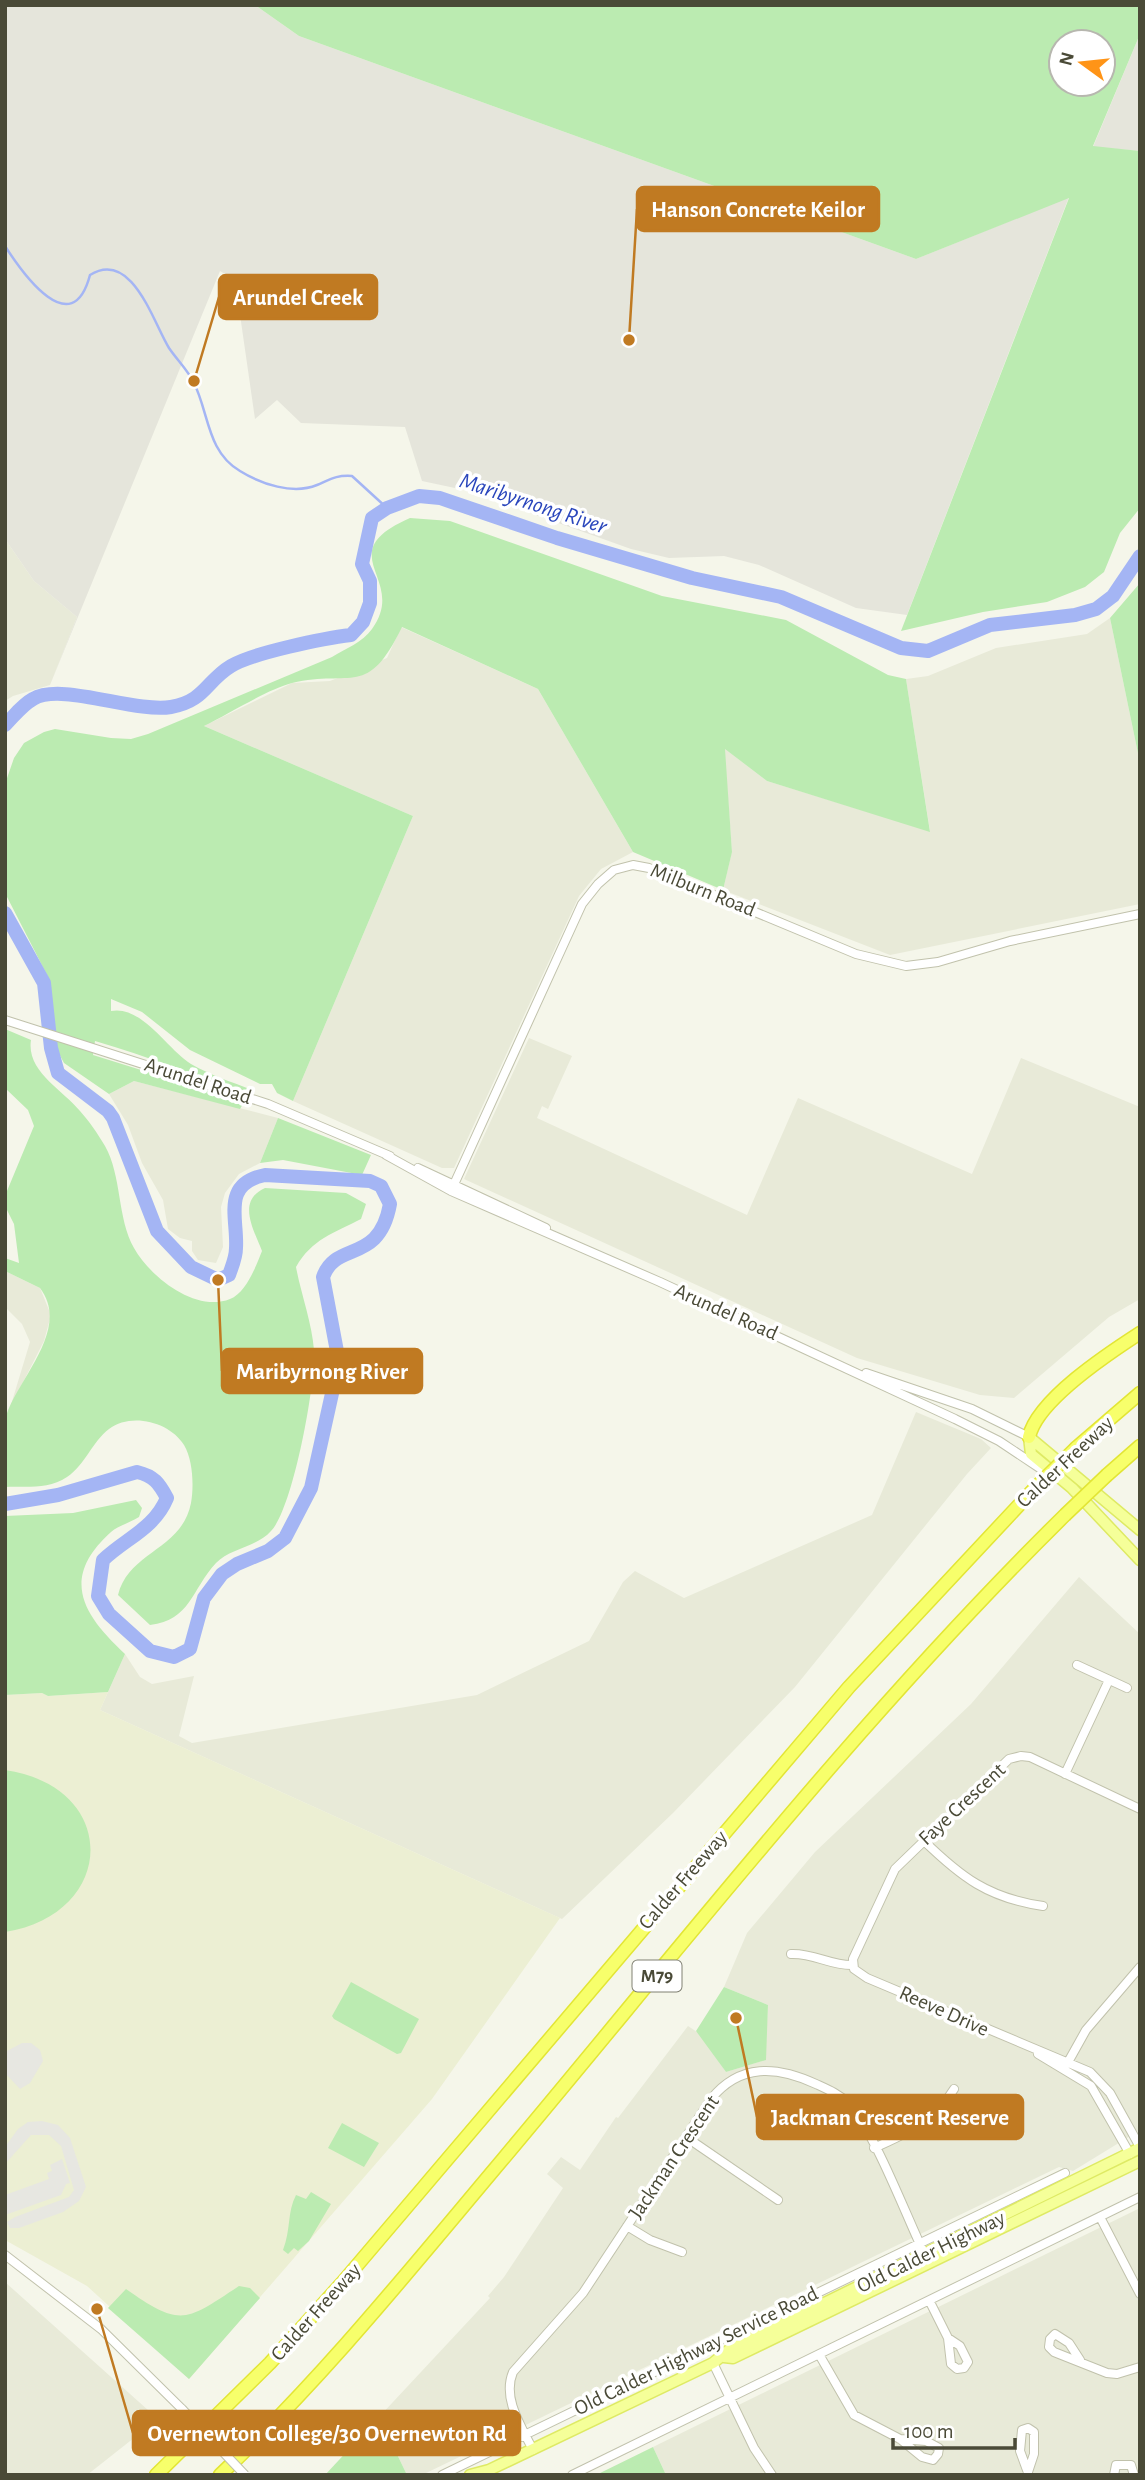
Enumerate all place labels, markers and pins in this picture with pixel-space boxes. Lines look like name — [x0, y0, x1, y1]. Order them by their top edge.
callout: Hanson Concrete Keilor — [637, 187, 879, 231]
callout: Arundel Creek — [219, 275, 377, 319]
callout: Maribyrnong River — [222, 1349, 422, 1393]
callout: Jackman Crescent Reserve — [757, 2095, 1023, 2139]
callout: Overnewton College/30 Overnewton Rd — [133, 2411, 520, 2455]

